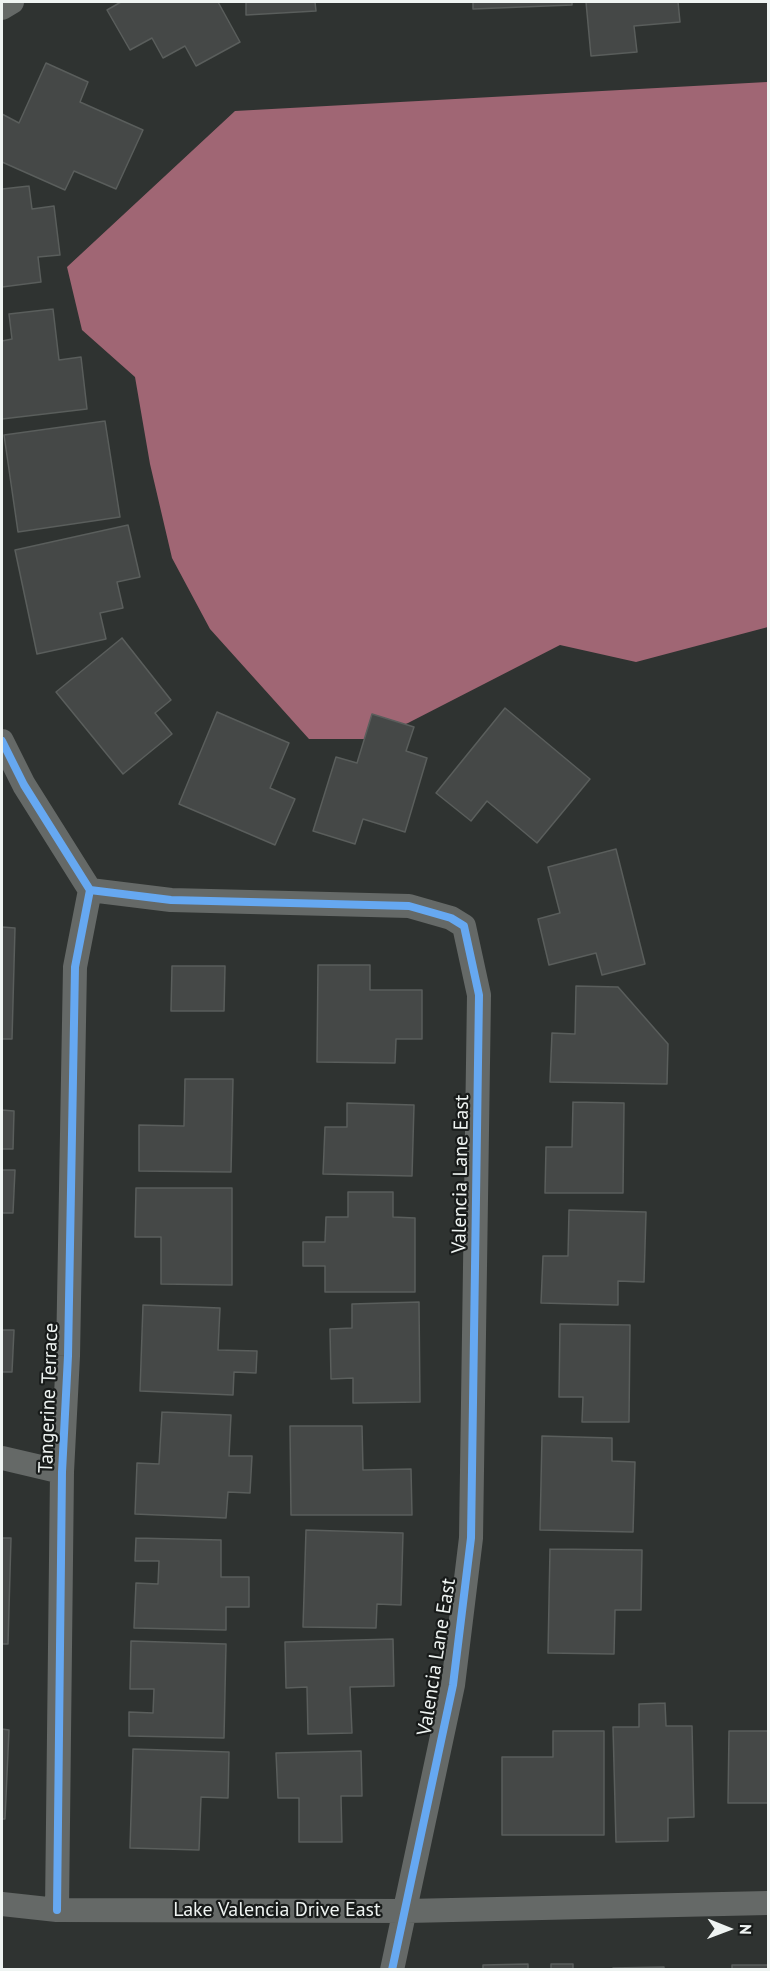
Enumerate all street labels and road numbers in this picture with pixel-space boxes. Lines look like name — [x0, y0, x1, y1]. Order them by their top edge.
street label: Valencia Lane East — [448, 1094, 474, 1254]
street label: Tangerine Terrace — [34, 1322, 64, 1474]
street label: Valencia Lane East — [413, 1577, 461, 1737]
street label: Lake Valencia Drive East — [173, 1898, 381, 1922]

